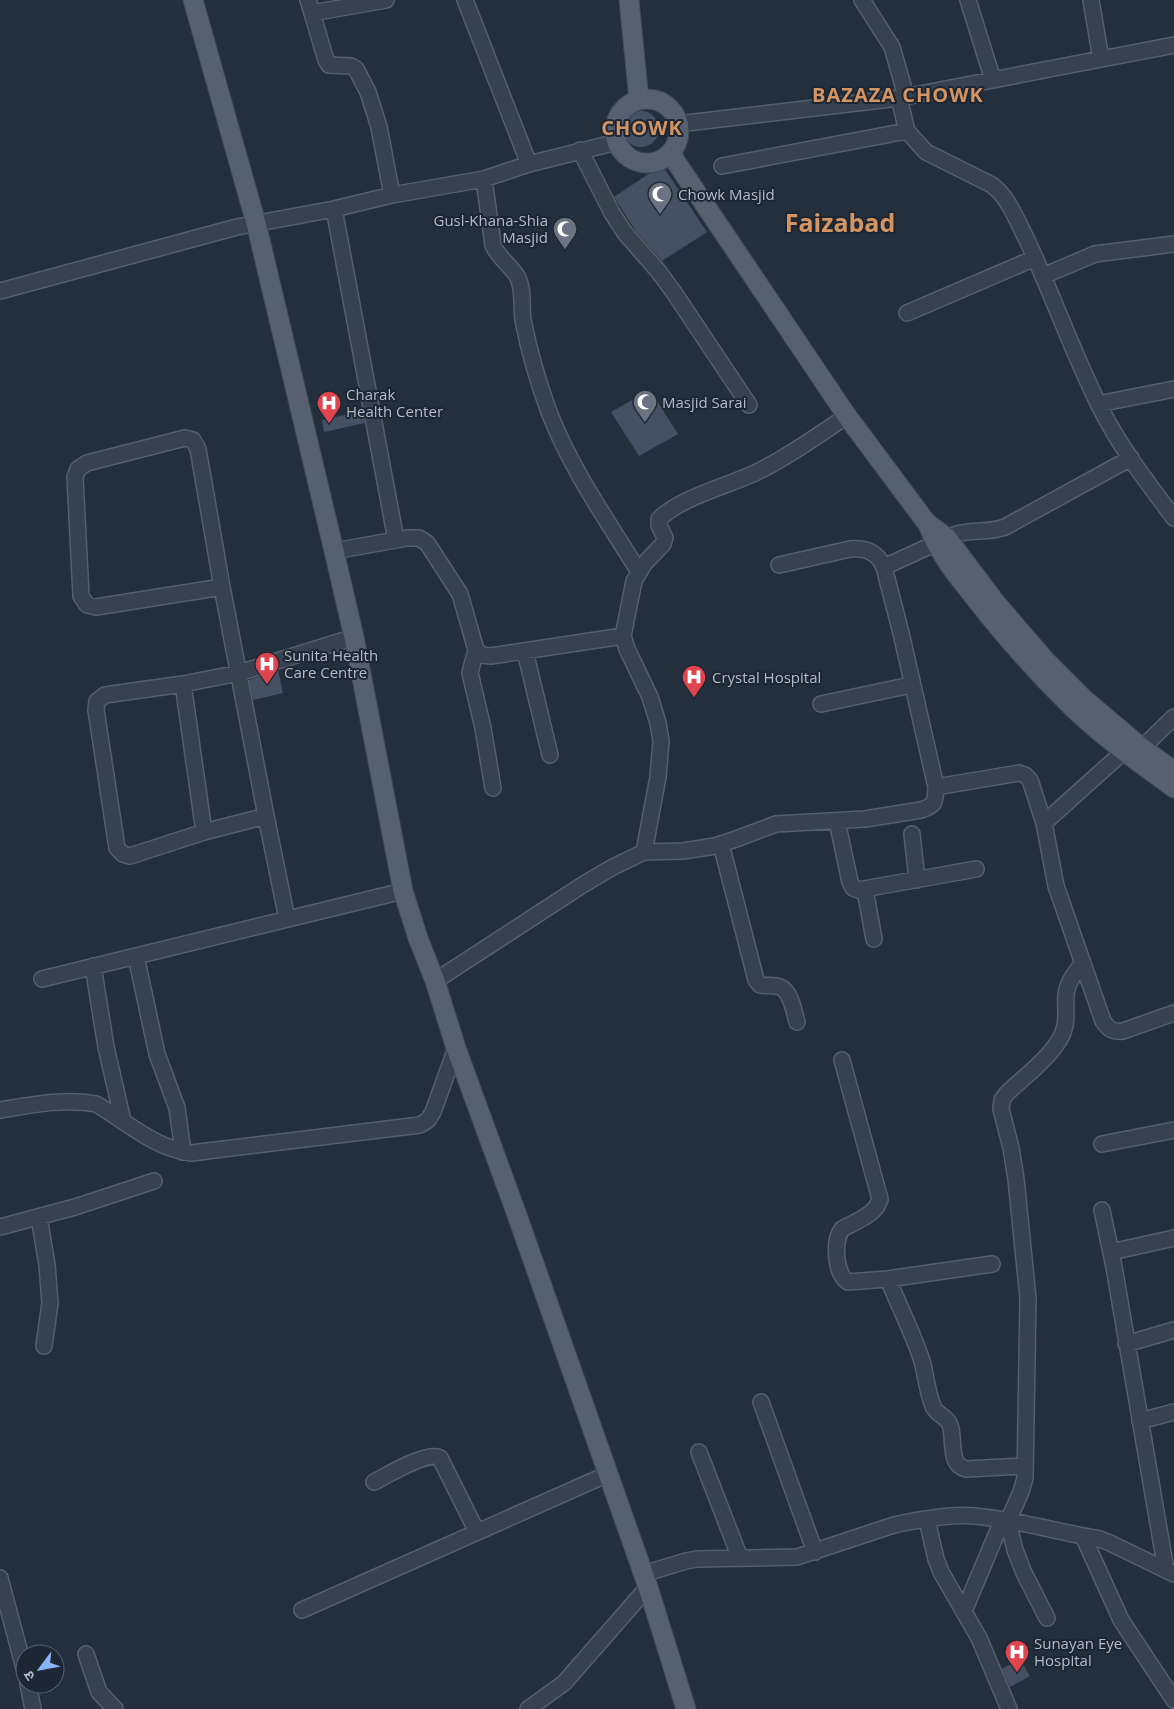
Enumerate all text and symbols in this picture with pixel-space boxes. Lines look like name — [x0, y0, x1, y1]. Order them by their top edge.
district label: BAZAZA CHOWK — [812, 81, 984, 108]
district label: CHOWK — [601, 114, 683, 141]
mosque icon: Chowk Masjid — [647, 181, 673, 215]
place label: Chowk Masjid — [678, 184, 775, 204]
district label: Faizabad — [785, 205, 895, 239]
place label: Gusl-Khana-Shia Masjid — [434, 210, 548, 247]
mosque icon: Gusl-Khana-Shia Masjid — [552, 216, 578, 250]
place label: Charak Health Center — [346, 384, 443, 421]
mosque icon: Masjid Sarai — [632, 389, 658, 423]
hospital icon: Charak Health Center — [316, 390, 342, 424]
place label: Masjid Sarai — [662, 392, 746, 412]
place label: Sunita Health Care Centre — [284, 645, 378, 682]
hospital icon: Sunita Health Care Centre — [254, 651, 280, 685]
hospital icon: Crystal Hospital — [681, 664, 707, 698]
place label: Crystal Hospital — [712, 667, 821, 687]
place label: Sunayan Eye Hospital — [1034, 1633, 1122, 1670]
hospital icon: Sunayan Eye Hospital — [1004, 1639, 1030, 1673]
north arrow — [15, 1644, 65, 1694]
text: उ — [18, 1667, 39, 1685]

